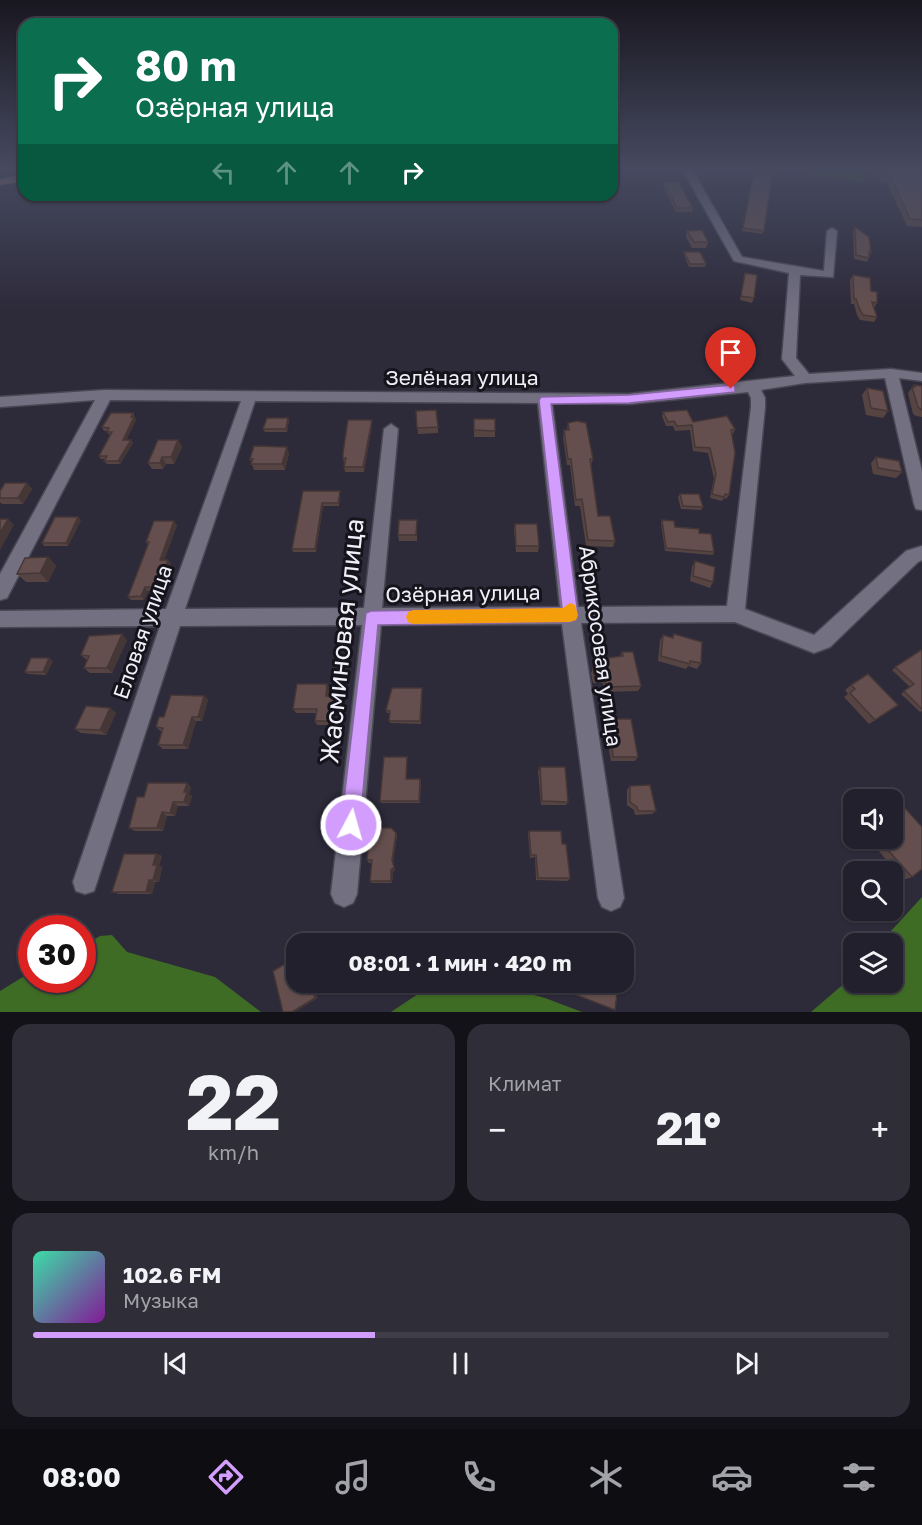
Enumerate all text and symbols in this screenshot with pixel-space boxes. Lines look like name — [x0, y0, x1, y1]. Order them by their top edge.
text: 80 m — [135, 40, 236, 90]
icon: right — [36, 42, 114, 120]
text: Озёрная улица — [135, 91, 334, 123]
icon: left — [207, 156, 240, 189]
icon: ahead — [270, 156, 303, 189]
icon: ahead — [333, 156, 366, 189]
icon: right — [396, 156, 429, 189]
pin — [705, 327, 756, 389]
icon: arrive — [714, 336, 747, 369]
street label: Зелёная улица — [385, 364, 539, 390]
street label: Жасминовая улица — [313, 517, 370, 765]
street label: Абрикосовая улица — [574, 544, 628, 748]
street label: Еловая улица — [107, 561, 177, 702]
street label: Озёрная улица — [385, 579, 541, 607]
map controls — [843, 789, 903, 993]
button: sound — [843, 789, 903, 849]
position arrow — [319, 793, 383, 857]
button: search — [843, 861, 903, 921]
speed limit sign: 30 — [18, 915, 96, 993]
button: layers — [843, 933, 903, 993]
text: 08:01 · 1 мин · 420 m — [349, 949, 571, 976]
text: 22 — [186, 1054, 281, 1147]
text: Климат — [488, 1071, 562, 1095]
text: 21° — [656, 1101, 721, 1155]
text: − — [488, 1110, 506, 1149]
text: + — [871, 1110, 889, 1149]
text: km/h — [208, 1140, 259, 1164]
text: 102.6 FM — [123, 1261, 221, 1288]
text: Музыка — [123, 1288, 199, 1312]
icon: previous — [159, 1347, 192, 1380]
icon: pause — [444, 1347, 477, 1380]
icon: next — [730, 1347, 763, 1380]
icon: directions — [205, 1456, 247, 1498]
icon: music — [332, 1456, 374, 1498]
icon: phone — [458, 1456, 500, 1498]
icon: climate — [585, 1456, 627, 1498]
icon: car — [711, 1456, 753, 1498]
icon: filters — [838, 1456, 880, 1498]
text: 08:00 — [42, 1461, 121, 1493]

